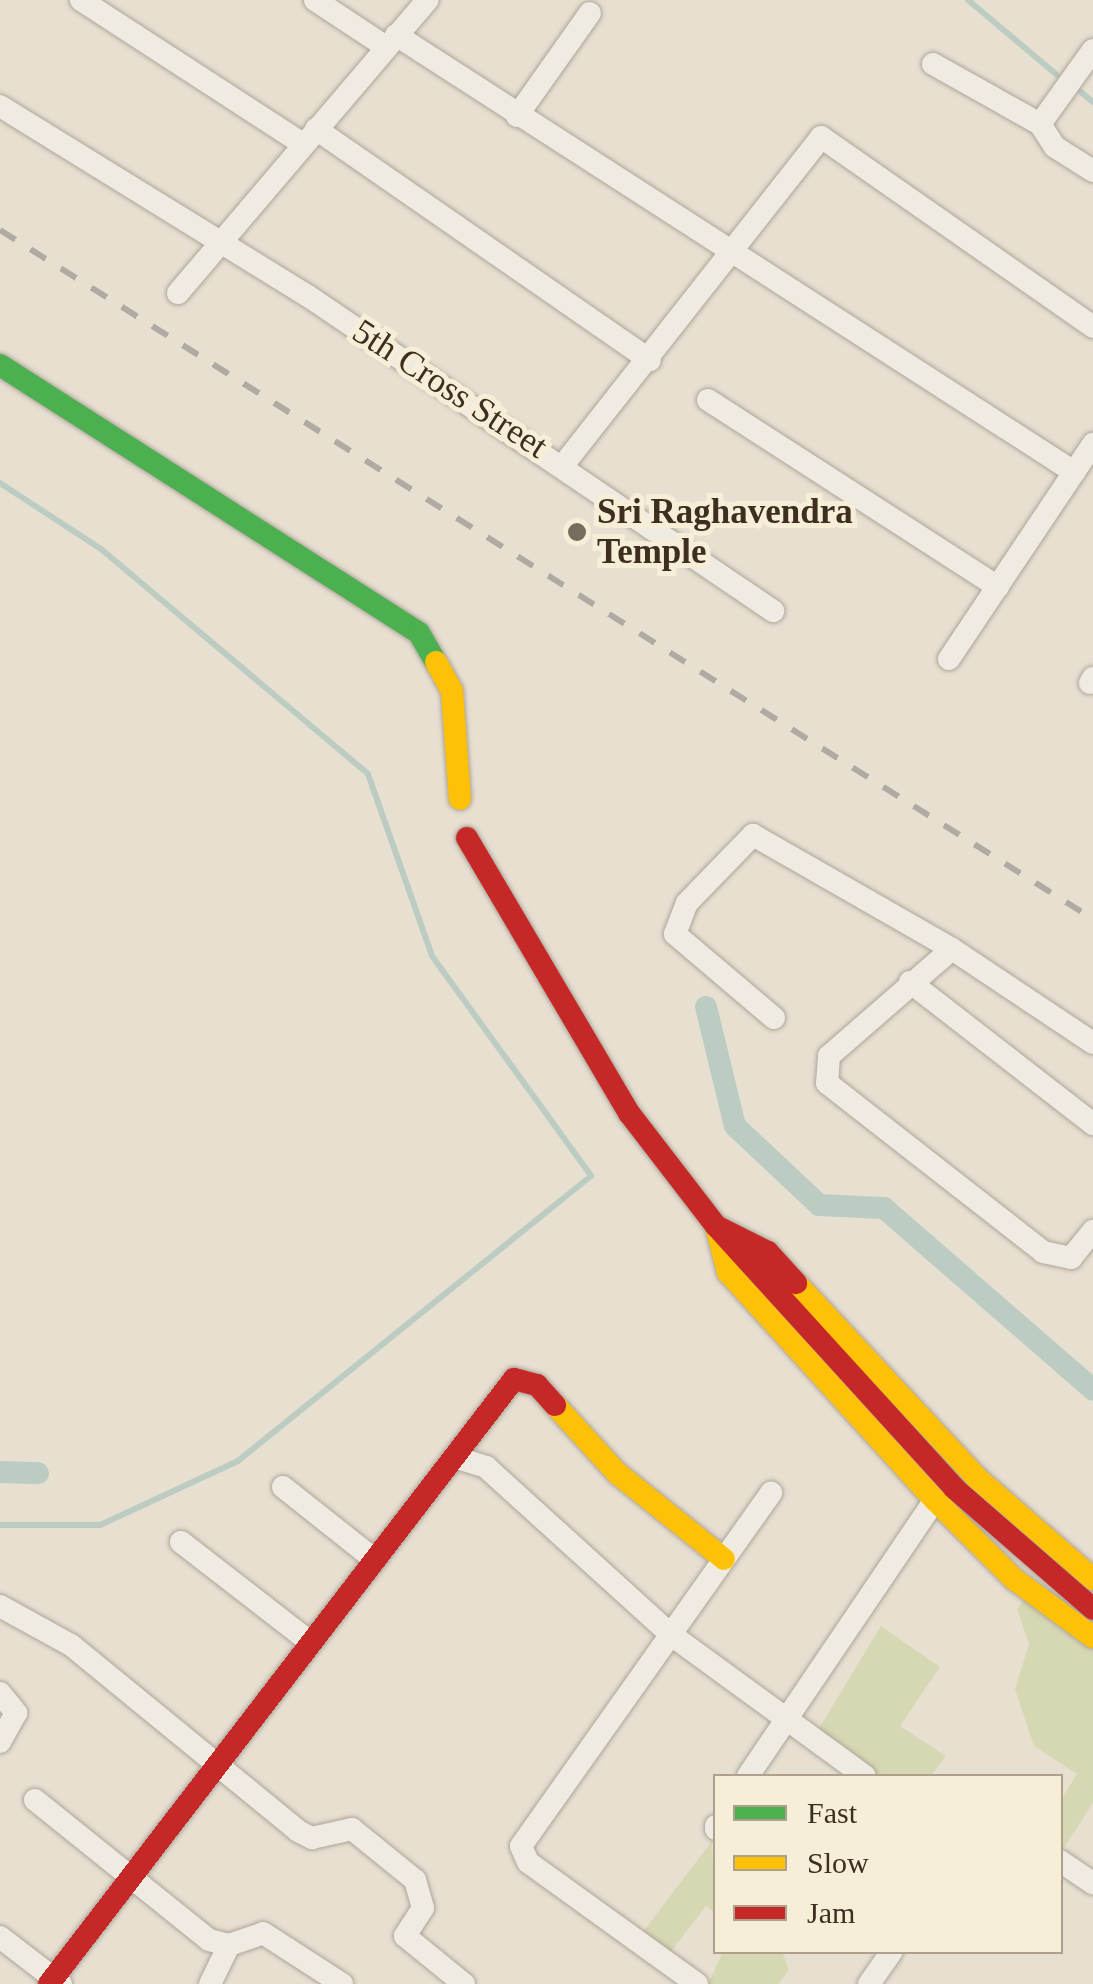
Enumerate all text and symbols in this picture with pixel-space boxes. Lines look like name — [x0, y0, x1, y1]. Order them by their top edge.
street label: 5th Cross Street — [329, 300, 571, 478]
place label: Sri Raghavendra Temple — [597, 491, 885, 573]
marker: Sri Raghavendra Temple — [566, 521, 588, 543]
legend — [713, 1774, 1063, 1954]
text: Fast — [807, 1796, 857, 1829]
text: Slow — [807, 1846, 869, 1879]
text: Jam — [807, 1896, 855, 1929]

